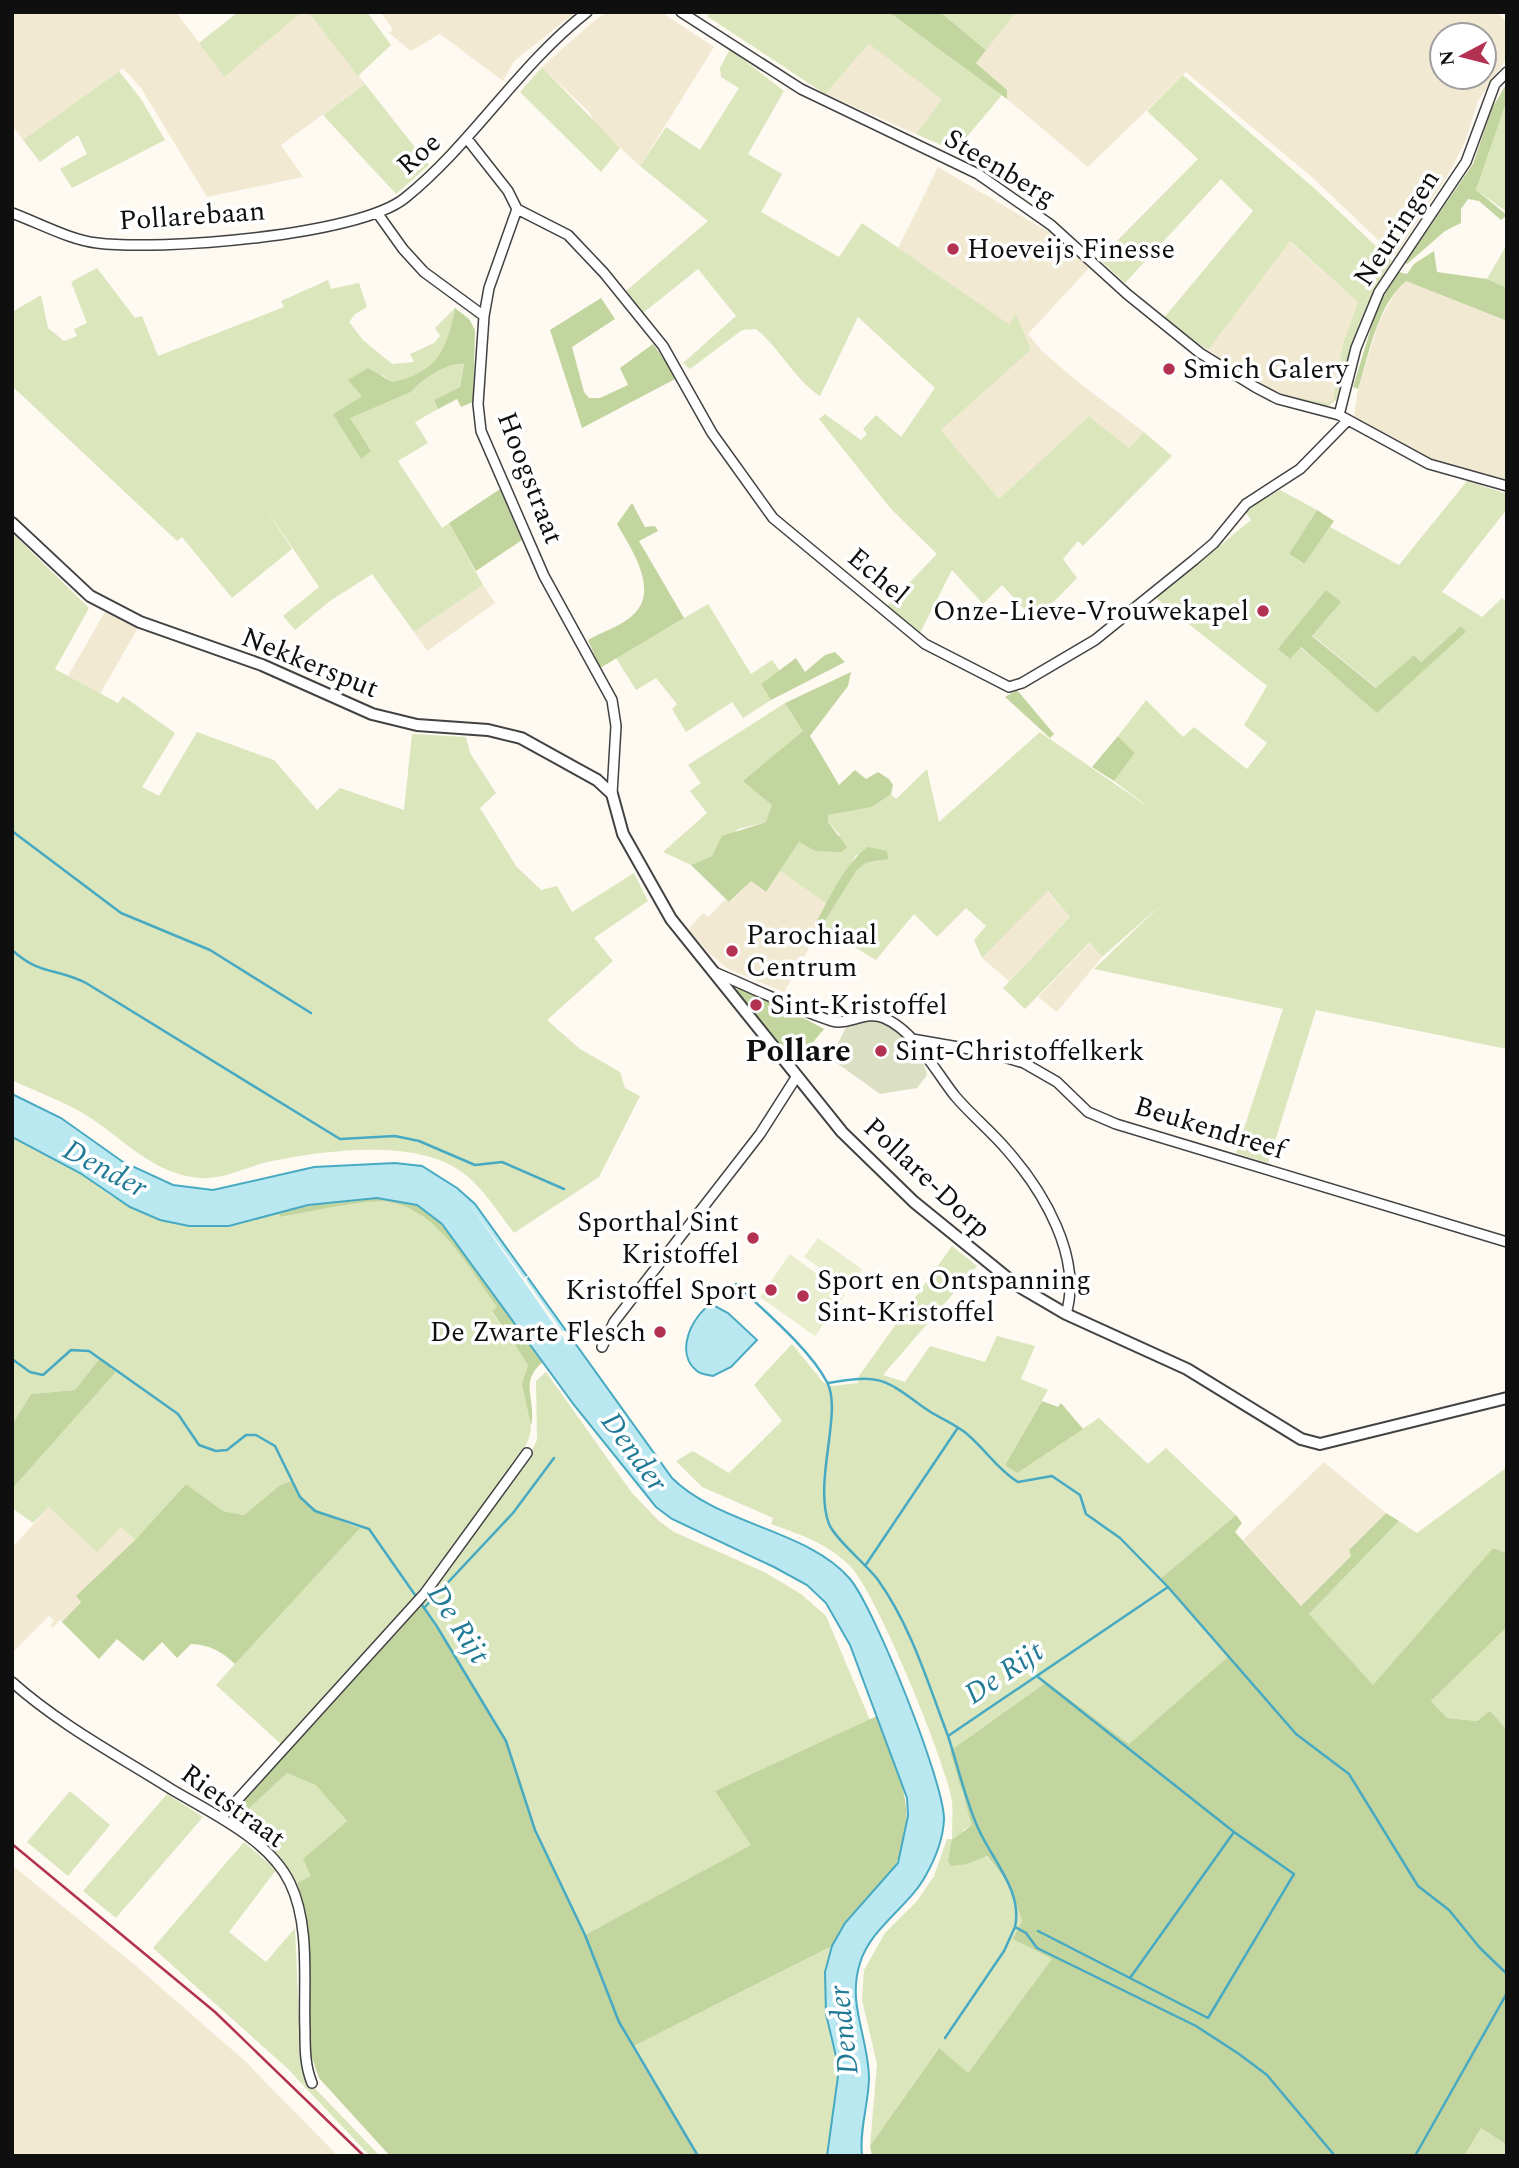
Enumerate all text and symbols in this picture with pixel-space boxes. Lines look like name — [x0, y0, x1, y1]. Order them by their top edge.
north arrow — [1428, 21, 1498, 91]
text: N — [1432, 48, 1463, 67]
street label: Steenberg — [936, 118, 1064, 218]
street label: Roe — [387, 122, 451, 186]
street label: Neuringen — [1343, 161, 1451, 295]
street label: Pollarebaan — [117, 189, 267, 243]
place label: Hoeveijs Finesse — [967, 228, 1175, 271]
marker: Hoeveijs Finesse — [945, 241, 961, 257]
place label: Smich Galery — [1183, 348, 1350, 391]
marker: Smich Galery — [1161, 361, 1177, 377]
street label: Hoogstraat — [485, 406, 575, 551]
street label: Echel — [837, 537, 919, 615]
place label: Onze-Lieve-Vrouwekapel — [933, 590, 1249, 633]
marker: Onze-Lieve-Vrouwekapel — [1255, 603, 1271, 619]
street label: Nekkersput — [235, 616, 385, 710]
place label: Parochiaal Centrum — [746, 914, 877, 989]
marker: Parochiaal Centrum — [724, 943, 740, 959]
place label: Sint-Kristoffel — [770, 984, 948, 1027]
marker: Sint-Kristoffel — [748, 997, 764, 1013]
district label: Pollare — [745, 1027, 851, 1076]
place label: Sint-Christoffelkerk — [895, 1030, 1144, 1073]
marker: Sint-Christoffelkerk — [873, 1043, 889, 1059]
street label: Beukendreef — [1129, 1085, 1293, 1172]
street label: Pollare-Dorp — [853, 1107, 1001, 1249]
water label: Dender — [54, 1128, 156, 1211]
place label: Sporthal Sint Kristoffel — [577, 1201, 739, 1276]
marker: Sporthal Sint Kristoffel — [745, 1230, 761, 1246]
place label: Sport en Ontspanning Sint-Kristoffel — [817, 1259, 1091, 1334]
place label: Kristoffel Sport — [565, 1269, 757, 1312]
marker: Kristoffel Sport — [763, 1282, 779, 1298]
marker: Sport en Ontspanning Sint-Kristoffel — [795, 1288, 811, 1304]
place label: De Zwarte Flesch — [430, 1311, 646, 1354]
marker: De Zwarte Flesch — [652, 1324, 668, 1340]
water label: Dender — [589, 1402, 679, 1502]
water label: De Rijt — [415, 1575, 501, 1674]
water label: De Rijt — [955, 1629, 1054, 1717]
street label: Rietstraat — [171, 1753, 295, 1859]
water label: Dender — [816, 1982, 872, 2077]

